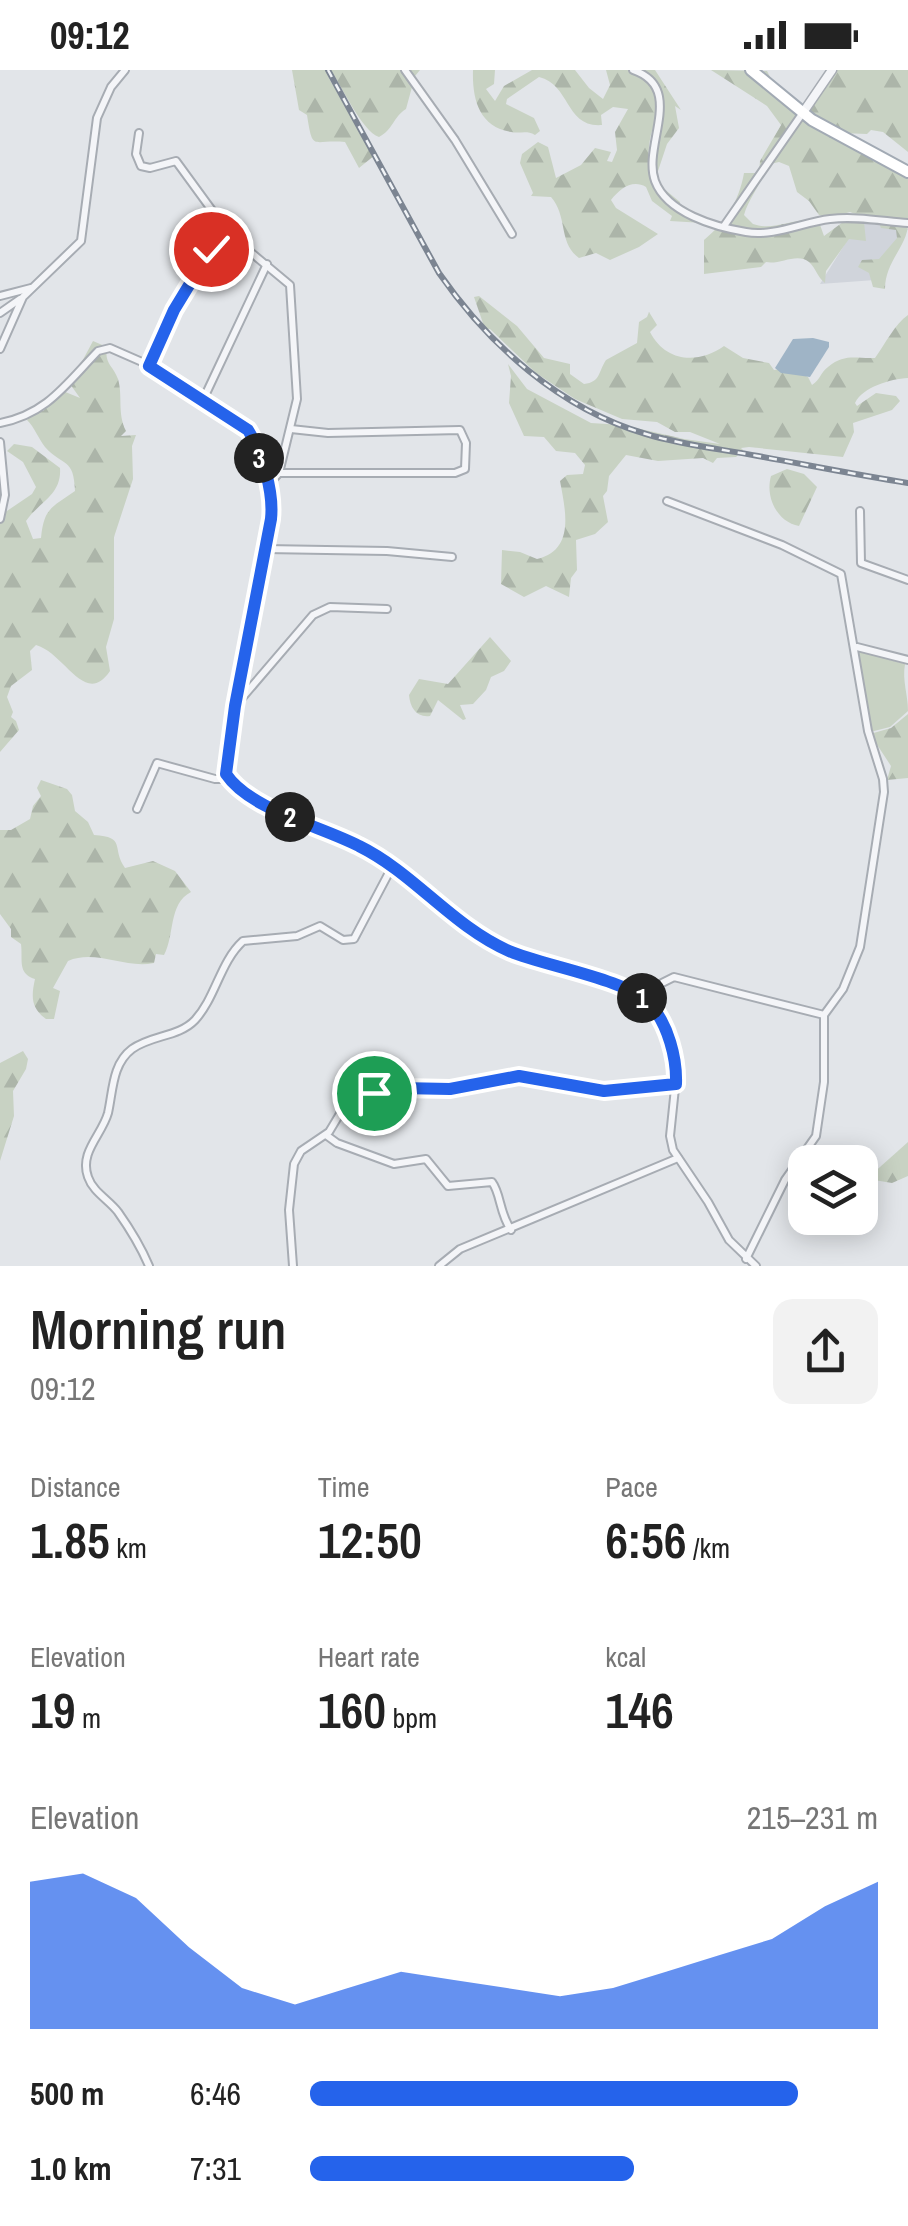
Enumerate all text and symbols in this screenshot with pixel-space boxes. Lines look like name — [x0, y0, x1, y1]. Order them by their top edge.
text: 09:12 — [50, 10, 130, 61]
pin — [169, 207, 254, 292]
icon: check — [184, 222, 239, 277]
pin: 3 — [234, 433, 284, 483]
text: 3 — [253, 439, 265, 477]
pin: 2 — [265, 792, 315, 842]
text: 2 — [284, 798, 296, 836]
pin: 1 — [617, 973, 667, 1023]
text: 1 — [636, 979, 648, 1017]
pin — [332, 1051, 417, 1136]
icon: arrive — [347, 1066, 402, 1121]
map controls — [788, 1145, 878, 1235]
button: layers — [788, 1145, 878, 1235]
text: Morning run — [30, 1292, 286, 1366]
button: share — [773, 1299, 878, 1404]
text: 09:12 — [30, 1367, 96, 1410]
text: Distance — [30, 1468, 121, 1506]
text: Time — [318, 1468, 369, 1506]
text: Pace — [605, 1468, 658, 1506]
text: 1.85 — [30, 1506, 110, 1574]
text: 12:50 — [318, 1506, 422, 1574]
text: 6:56 — [605, 1506, 687, 1574]
text: km — [110, 1529, 147, 1567]
text: /km — [687, 1529, 730, 1567]
text: Elevation — [30, 1638, 126, 1676]
text: Heart rate — [318, 1638, 420, 1676]
text: kcal — [605, 1638, 646, 1676]
text: 19 — [30, 1676, 76, 1744]
text: 160 — [318, 1676, 386, 1744]
text: 146 — [605, 1676, 674, 1744]
text: m — [76, 1699, 101, 1737]
text: bpm — [386, 1699, 437, 1737]
text: Elevation — [30, 1796, 139, 1839]
text: 215–231 m — [747, 1796, 878, 1839]
text: 500 m — [30, 2072, 104, 2115]
text: 6:46 — [190, 2072, 241, 2115]
text: 1.0 km — [30, 2147, 112, 2190]
text: 7:31 — [190, 2147, 241, 2190]

